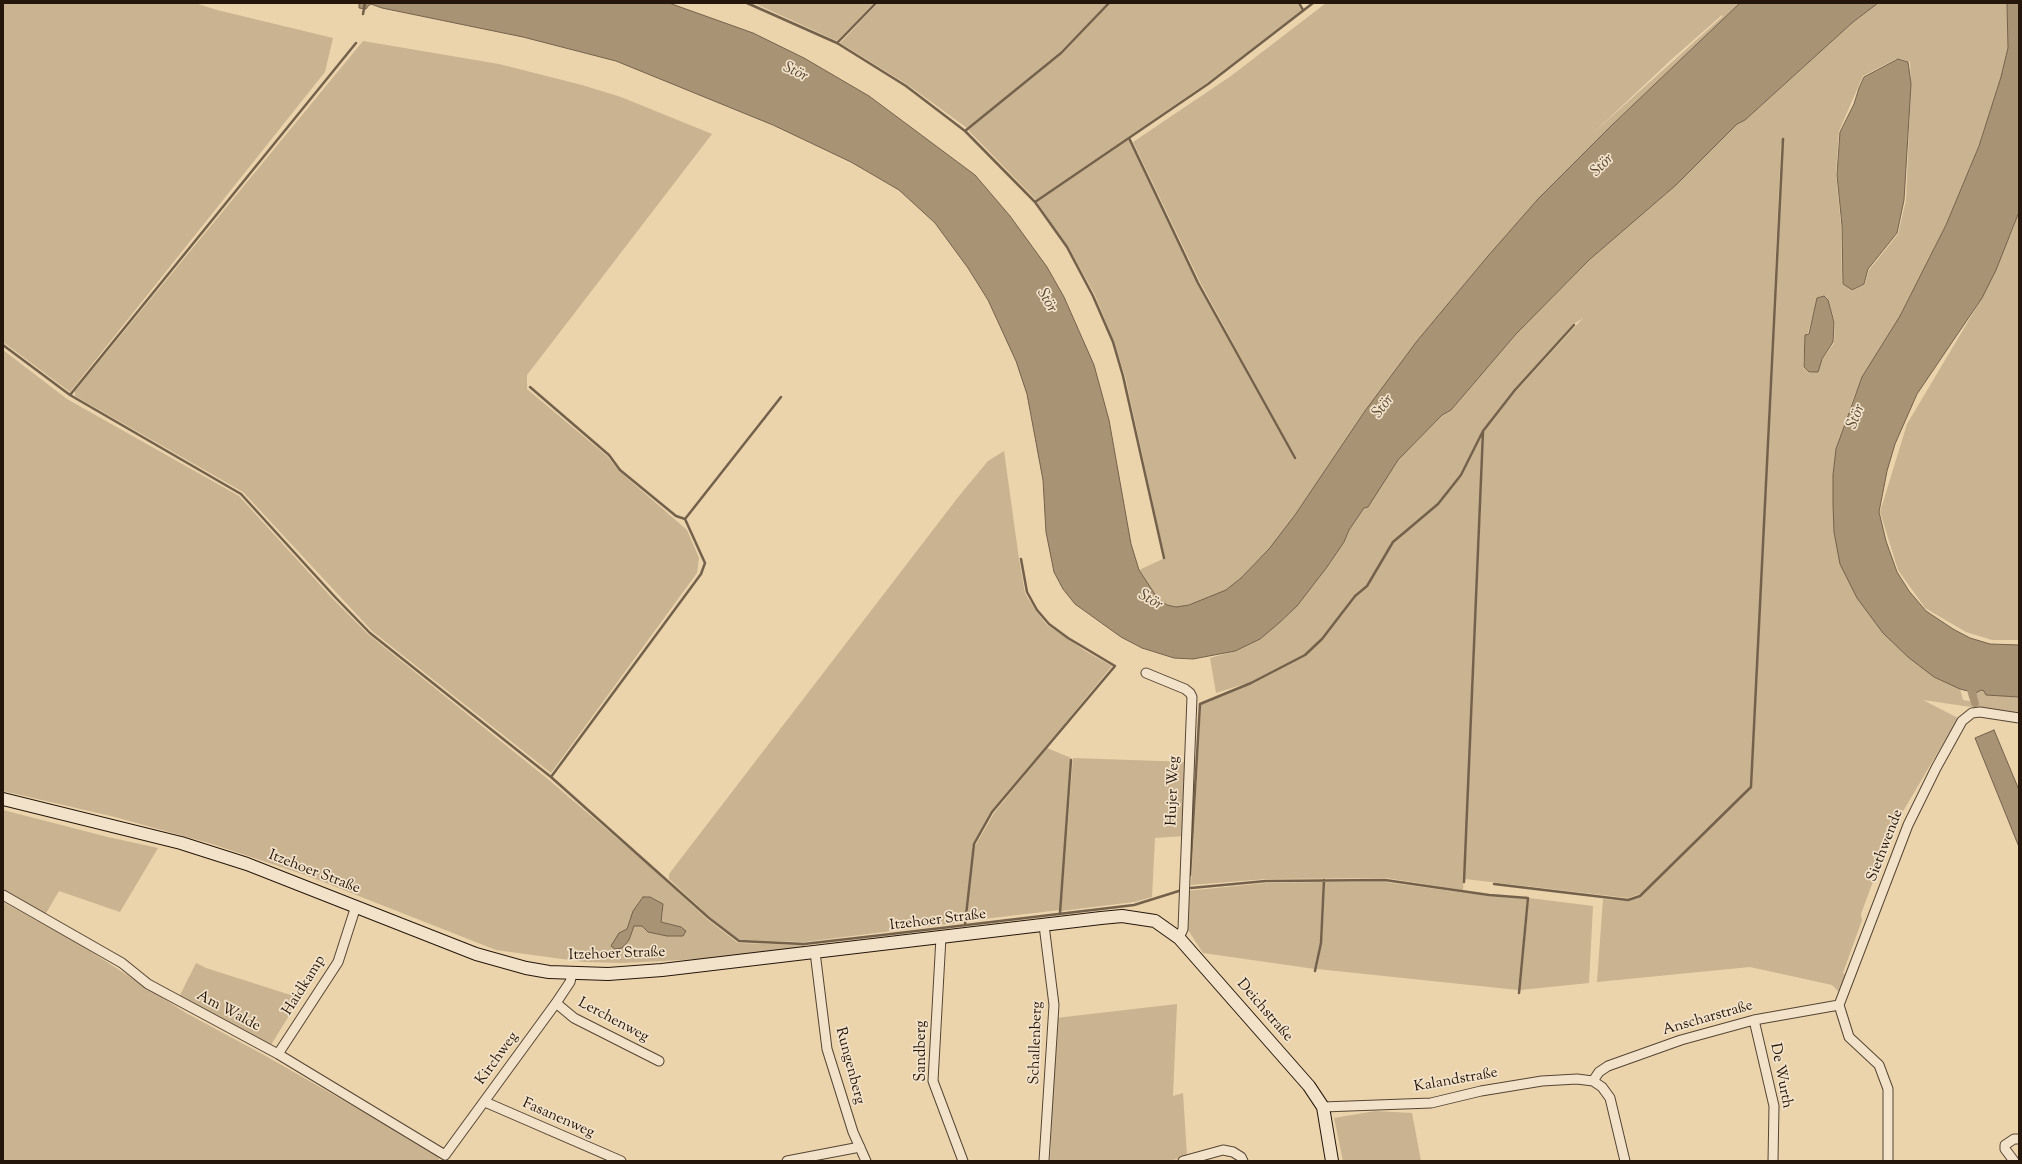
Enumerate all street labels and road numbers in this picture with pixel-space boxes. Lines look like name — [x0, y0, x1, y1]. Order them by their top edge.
street label: Hujer Weg — [1164, 756, 1184, 826]
street label: Siethwende — [1864, 807, 1908, 885]
street label: Itzehoer Straße — [266, 847, 362, 899]
street label: Itzehoer Straße — [889, 906, 987, 936]
street label: Itzehoer Straße — [568, 944, 666, 966]
street label: Haidkamp — [280, 953, 330, 1019]
street label: Deichstraße — [1232, 976, 1296, 1046]
street label: Am Walde — [193, 988, 263, 1036]
street label: Lerchenweg — [575, 995, 651, 1047]
street label: Anscharstraße — [1661, 997, 1755, 1041]
street label: Schallenberg — [1027, 1001, 1047, 1085]
street label: Sandberg — [913, 1020, 931, 1082]
street label: Rungenberg — [830, 1026, 868, 1106]
street label: Kirchweg — [473, 1029, 523, 1089]
street label: De Wurth — [1765, 1042, 1795, 1110]
street label: Kalandstraße — [1413, 1065, 1499, 1097]
street label: Fasanenweg — [519, 1095, 597, 1143]

